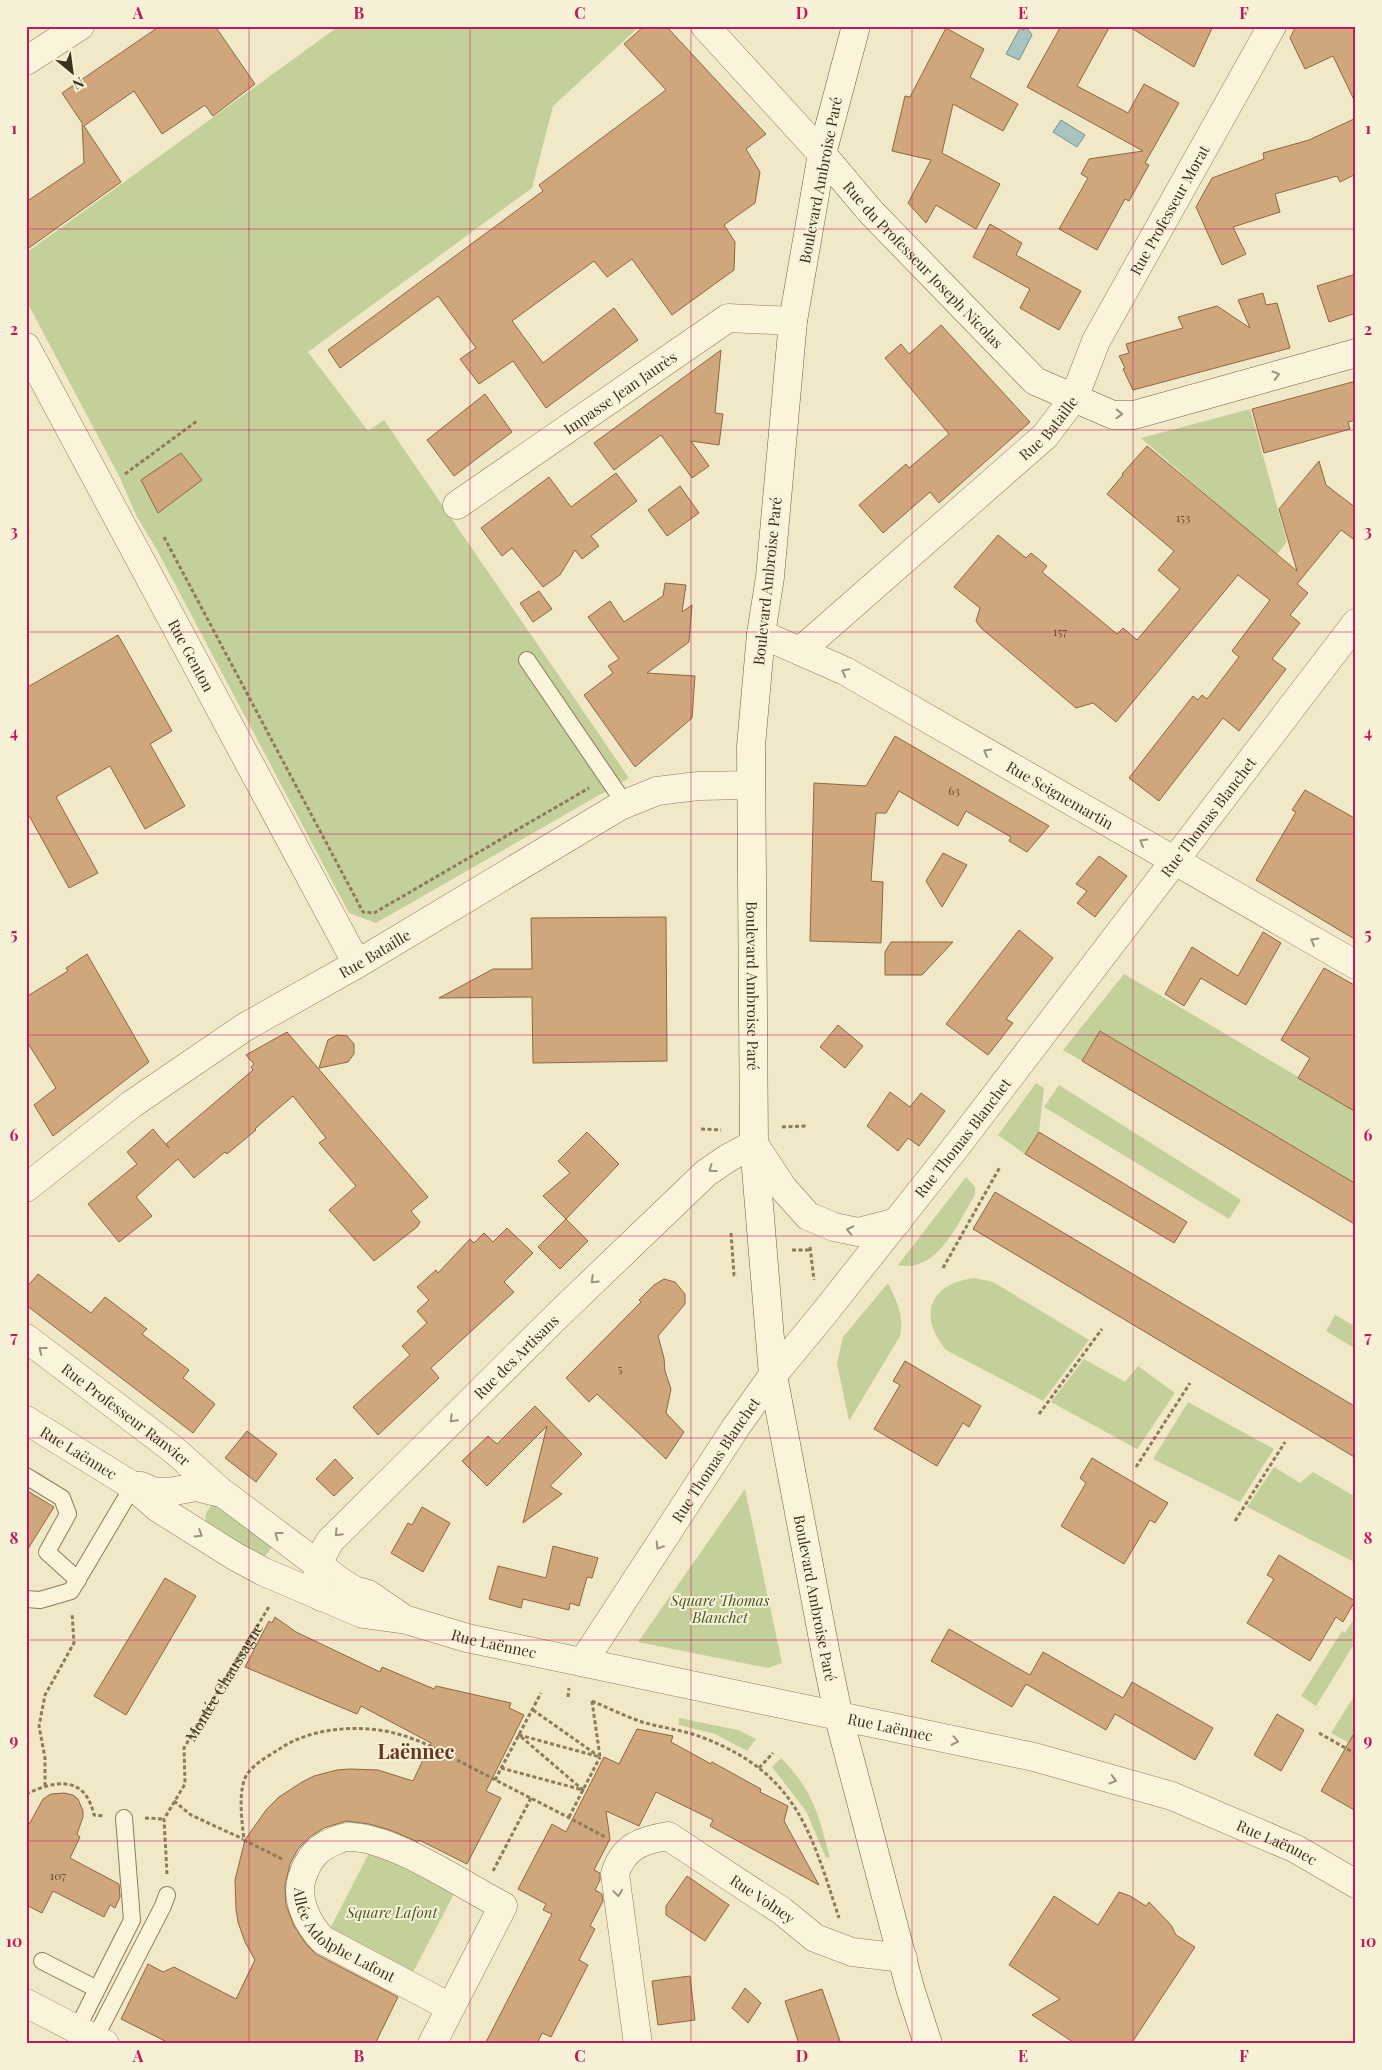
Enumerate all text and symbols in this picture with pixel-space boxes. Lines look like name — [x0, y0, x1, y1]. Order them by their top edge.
text: A — [132, 2, 144, 23]
text: B — [354, 2, 365, 23]
text: C — [574, 2, 586, 23]
text: D — [796, 2, 808, 23]
text: E — [1018, 2, 1028, 23]
text: F — [1239, 2, 1249, 23]
north arrow — [48, 48, 98, 98]
text: N — [70, 73, 88, 95]
street label: Boulevard Ambroise Paré — [794, 95, 846, 265]
text: 1 — [11, 117, 17, 138]
text: 1 — [1365, 117, 1371, 138]
street label: Rue Professeur Morat — [1125, 141, 1214, 279]
street label: Rue du Professeur Joseph Nicolas — [839, 177, 1008, 352]
text: 2 — [10, 318, 18, 339]
text: 2 — [1364, 318, 1372, 339]
street label: Impasse Jean Jaurès — [559, 346, 681, 439]
one-way arrow — [1272, 371, 1280, 381]
street label: Rue Bataille — [1014, 392, 1082, 465]
one-way arrow — [1116, 409, 1124, 420]
street label: Boulevard Ambroise Paré — [748, 496, 786, 666]
house number: 153 — [1176, 509, 1190, 525]
text: 3 — [10, 520, 18, 541]
text: 3 — [1364, 520, 1372, 541]
street label: Rue Genton — [164, 616, 219, 695]
house number: 157 — [1053, 623, 1067, 639]
one-way arrow — [842, 668, 851, 678]
text: 4 — [10, 721, 18, 742]
text: 4 — [1364, 721, 1372, 742]
one-way arrow — [983, 748, 992, 758]
street label: Rue Thomas Blanchet — [1156, 752, 1261, 881]
street label: Rue Seignemartin — [1003, 756, 1117, 834]
house number: 63 — [948, 782, 960, 798]
one-way arrow — [1139, 838, 1148, 848]
street label: Boulevard Ambroise Paré — [742, 901, 763, 1071]
text: 5 — [10, 923, 18, 944]
text: 5 — [1364, 923, 1372, 944]
street label: Rue Bataille — [335, 924, 414, 982]
one-way arrow — [1310, 937, 1319, 947]
street label: Rue Thomas Blanchet — [910, 1073, 1016, 1201]
text: 6 — [10, 1124, 19, 1145]
text: 6 — [1364, 1124, 1373, 1145]
one-way arrow — [708, 1163, 718, 1172]
one-way arrow — [845, 1225, 854, 1236]
one-way arrow — [591, 1274, 600, 1283]
street label: Rue des Artisans — [469, 1310, 563, 1403]
text: 7 — [10, 1326, 18, 1347]
text: 7 — [1364, 1326, 1372, 1347]
one-way arrow — [38, 1347, 48, 1356]
street label: Rue Professeur Ranvier — [58, 1359, 195, 1470]
house number: 5 — [618, 1360, 623, 1376]
street label: Rue Thomas Blanchet — [667, 1392, 765, 1526]
one-way arrow — [450, 1413, 459, 1422]
street label: Rue Laënnec — [37, 1421, 121, 1484]
street label: Boulevard Ambroise Paré — [790, 1513, 841, 1683]
text: 8 — [10, 1527, 19, 1548]
one-way arrow — [193, 1527, 202, 1537]
one-way arrow — [335, 1527, 344, 1536]
text: 8 — [1364, 1527, 1373, 1548]
one-way arrow — [275, 1532, 284, 1540]
one-way arrow — [655, 1541, 665, 1550]
park label: Square Thomas Blanchet — [670, 1590, 770, 1627]
street label: Montée Chaussagne — [180, 1619, 267, 1745]
street label: Rue Laënnec — [449, 1624, 538, 1662]
street label: Rue Laënnec — [846, 1708, 935, 1746]
text: 9 — [10, 1729, 19, 1750]
text: 9 — [1364, 1729, 1373, 1750]
one-way arrow — [951, 1735, 960, 1745]
district label: Laënnec — [377, 1737, 455, 1764]
one-way arrow — [1108, 1774, 1117, 1784]
street label: Rue Laënnec — [1234, 1815, 1321, 1869]
house number: 107 — [50, 1867, 66, 1883]
street label: Rue Volney — [726, 1870, 800, 1928]
street label: Allée Adolphe Lafont — [290, 1886, 399, 1987]
one-way arrow — [612, 1890, 623, 1898]
park label: Square Lafont — [345, 1902, 439, 1922]
text: 10 — [6, 1930, 22, 1951]
text: 10 — [1360, 1930, 1376, 1951]
text: A — [132, 2045, 144, 2066]
text: B — [354, 2045, 365, 2066]
text: C — [574, 2045, 586, 2066]
text: D — [796, 2045, 808, 2066]
text: E — [1018, 2045, 1028, 2066]
text: F — [1239, 2045, 1249, 2066]

